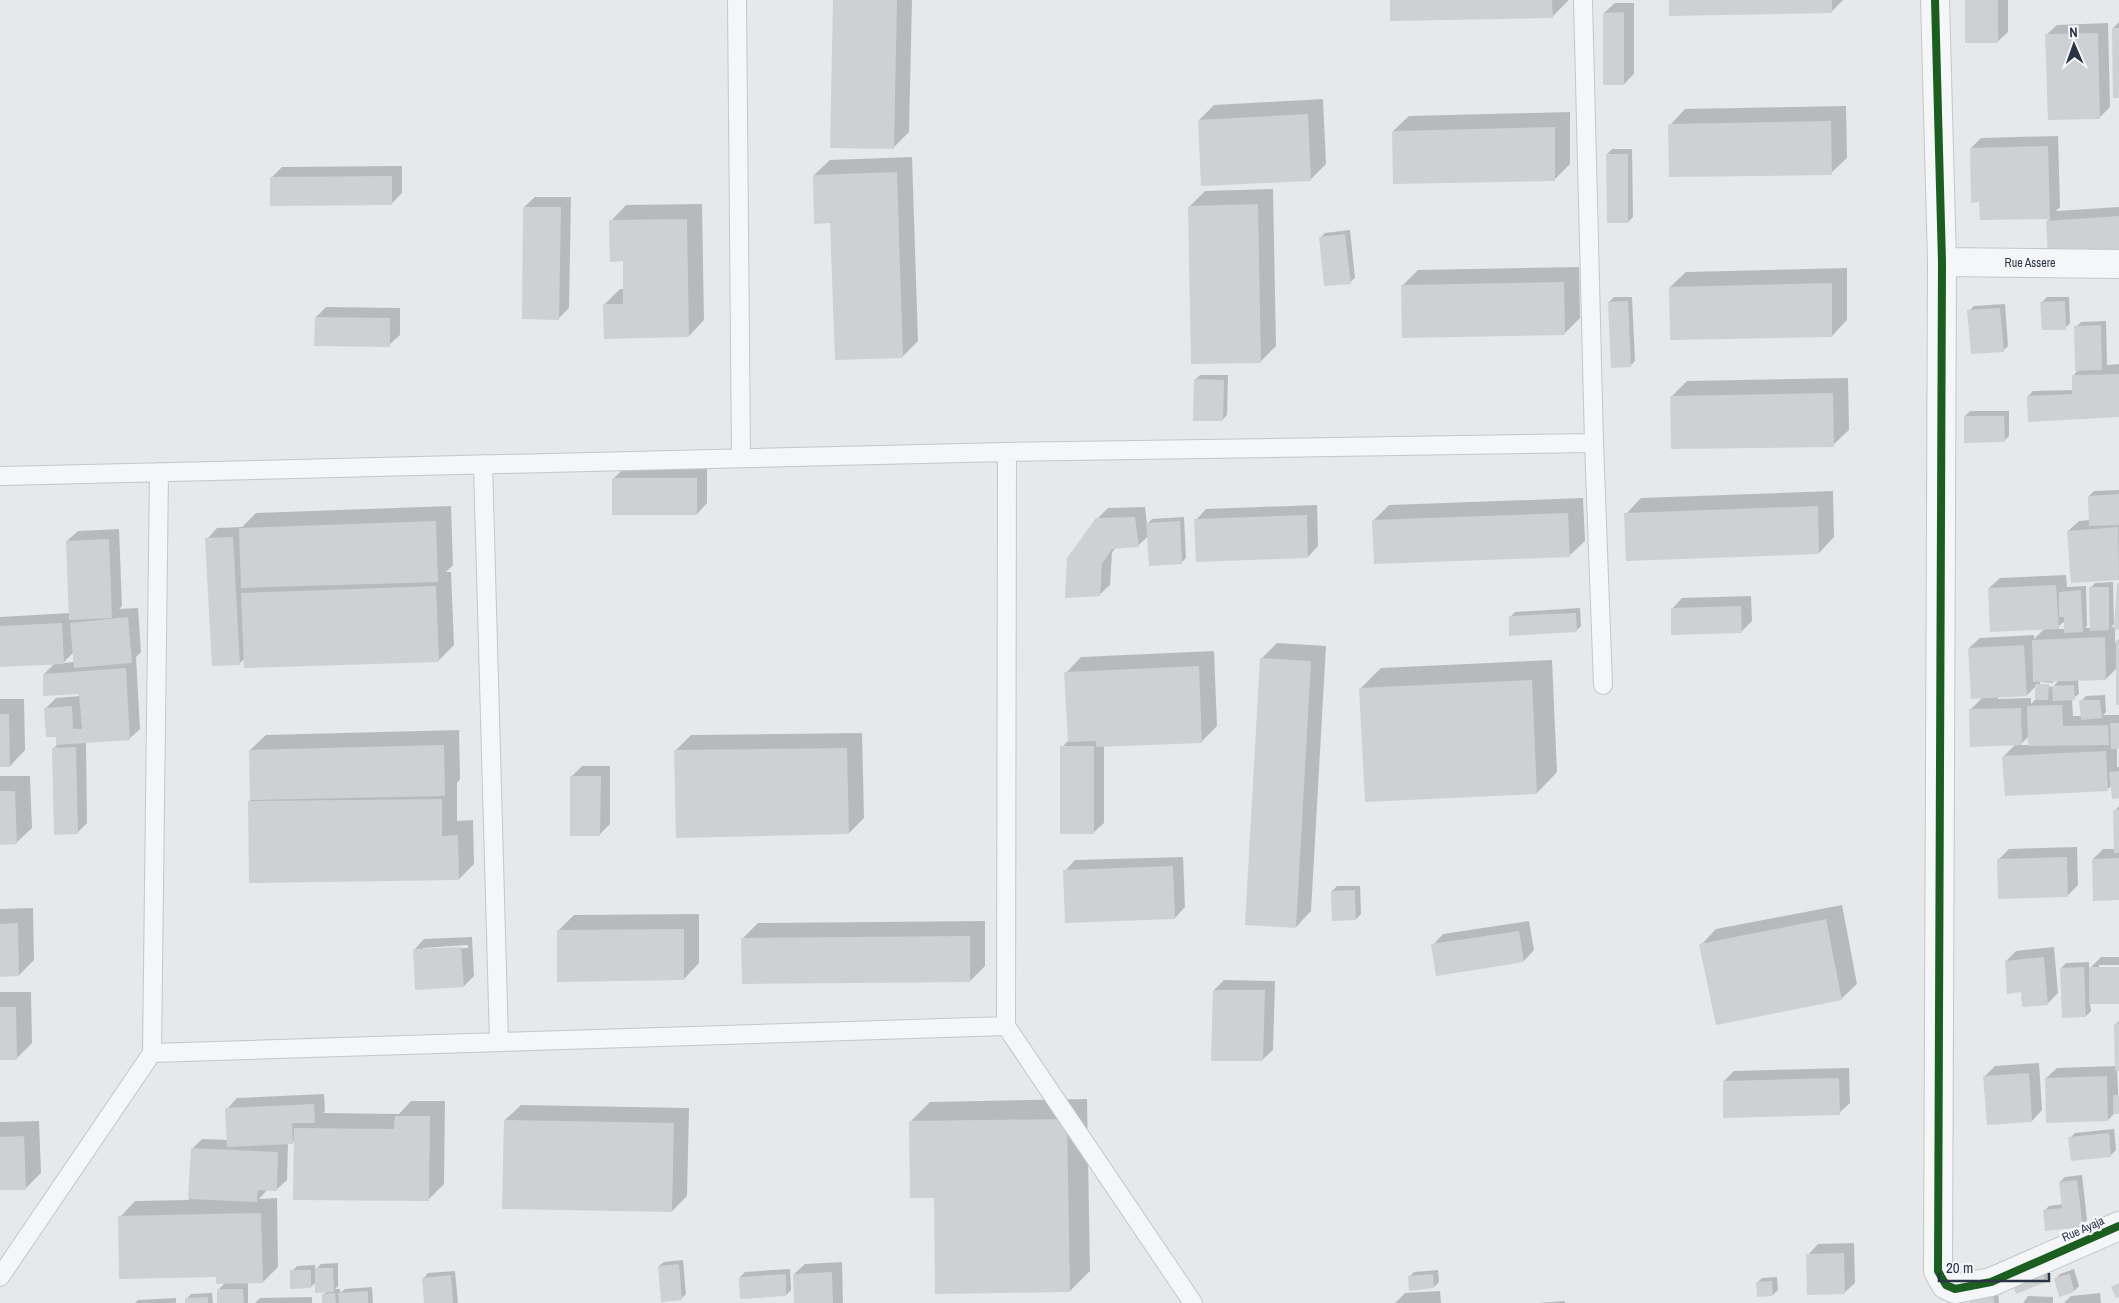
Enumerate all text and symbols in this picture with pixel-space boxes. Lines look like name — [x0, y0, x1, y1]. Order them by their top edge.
north arrow — [2049, 20, 2099, 70]
text: N — [2069, 23, 2078, 41]
street label: Rue Assere — [2005, 255, 2055, 271]
street label: Rue Ayaja — [2059, 1212, 2107, 1245]
scale bar — [1939, 1250, 2049, 1282]
text: 20 m — [1946, 1257, 1973, 1278]

